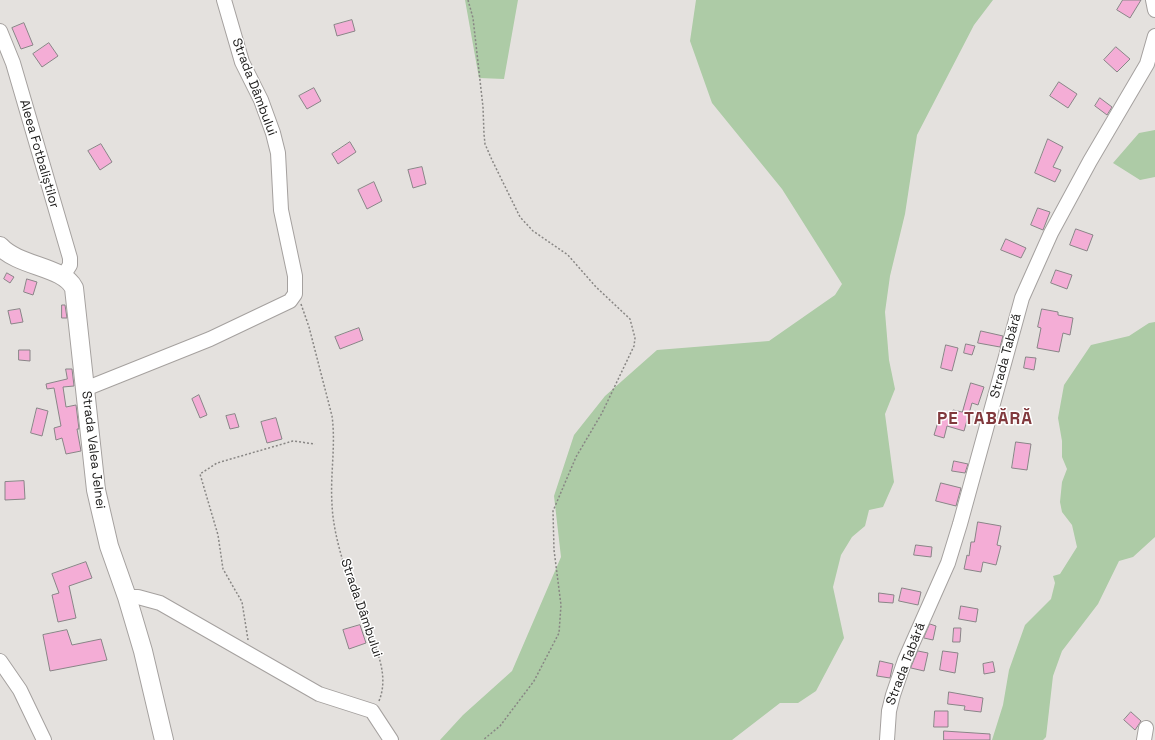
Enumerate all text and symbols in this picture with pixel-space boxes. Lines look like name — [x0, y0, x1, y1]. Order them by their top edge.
street label: Strada Dâmbului — [228, 36, 280, 138]
street label: Aleea Fotbaliștilor — [16, 98, 62, 210]
street label: Strada Tabără — [987, 312, 1025, 400]
street label: Strada Valea Jelnei — [78, 390, 108, 510]
district label: PE TABĂRĂ — [937, 409, 1033, 429]
street label: Strada Dâmbului — [337, 557, 385, 659]
street label: Strada Tabără — [883, 621, 929, 707]

